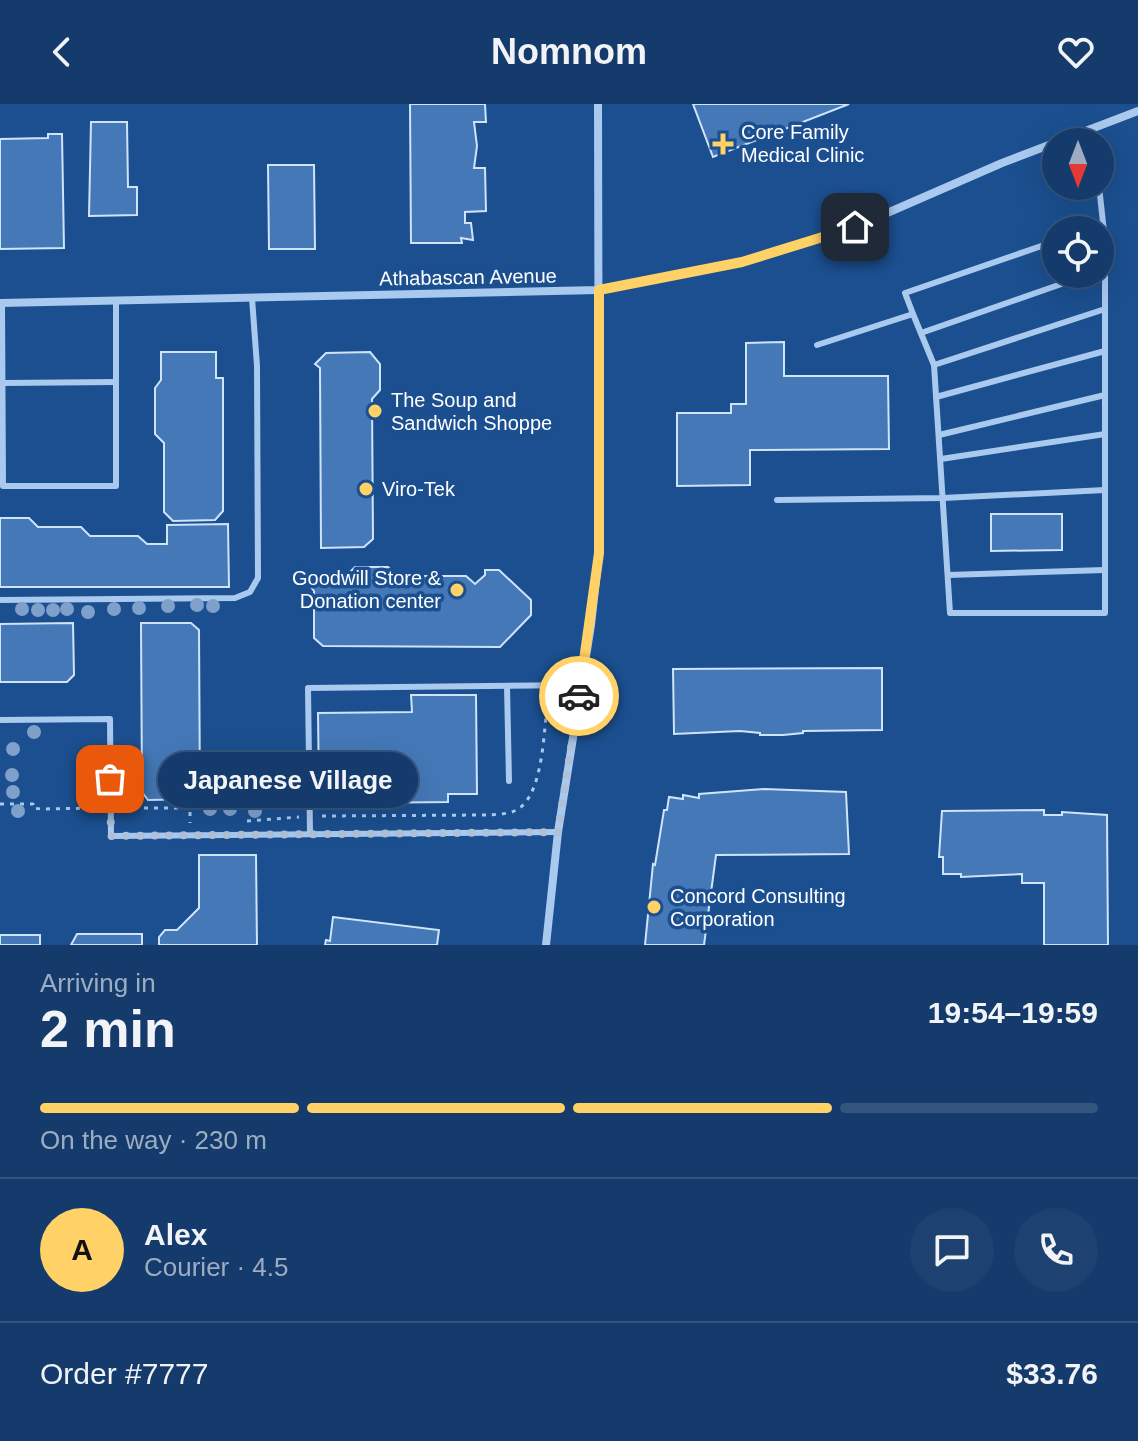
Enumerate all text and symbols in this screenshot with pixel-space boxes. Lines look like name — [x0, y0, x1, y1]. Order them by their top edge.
icon: back — [40, 30, 84, 74]
icon: heart — [1054, 30, 1098, 74]
text: Nomnom — [491, 31, 647, 72]
place label: Core Family Medical Clinic — [741, 121, 864, 166]
north arrow — [1042, 128, 1114, 200]
map controls — [1042, 128, 1114, 288]
marker: Core Family Medical Clinic — [712, 133, 734, 155]
pin — [821, 193, 889, 261]
icon: home — [833, 205, 877, 249]
button: locate — [1042, 216, 1114, 288]
street label: Athabascan Avenue — [379, 264, 557, 290]
place label: The Soup and Sandwich Shoppe — [391, 389, 552, 434]
marker: The Soup and Sandwich Shoppe — [366, 402, 384, 420]
place label: Viro-Tek — [382, 478, 456, 500]
marker: Viro-Tek — [357, 480, 375, 498]
place label: Goodwill Store & Donation center — [292, 567, 442, 612]
marker: Goodwill Store & Donation center — [448, 581, 466, 599]
courier — [539, 656, 619, 736]
icon: car — [557, 674, 601, 718]
pin — [76, 745, 144, 813]
callout: Japanese Village — [158, 751, 418, 807]
icon: bag — [88, 757, 132, 801]
text: Japanese Village — [183, 765, 393, 795]
place label: Concord Consulting Corporation — [670, 885, 846, 930]
marker: Concord Consulting Corporation — [645, 898, 663, 916]
text: Arriving in — [40, 968, 156, 998]
text: 19:54–19:59 — [928, 996, 1098, 1029]
text: 2 min — [40, 1000, 176, 1058]
text: On the way · 230 m — [40, 1125, 267, 1155]
button: chat — [910, 1208, 994, 1292]
button: phone — [1014, 1208, 1098, 1292]
text: Alex — [144, 1218, 207, 1251]
text: A — [71, 1233, 93, 1266]
text: Courier · 4.5 — [144, 1252, 289, 1282]
text: Order #7777 — [40, 1357, 208, 1390]
text: $33.76 — [1006, 1357, 1098, 1390]

